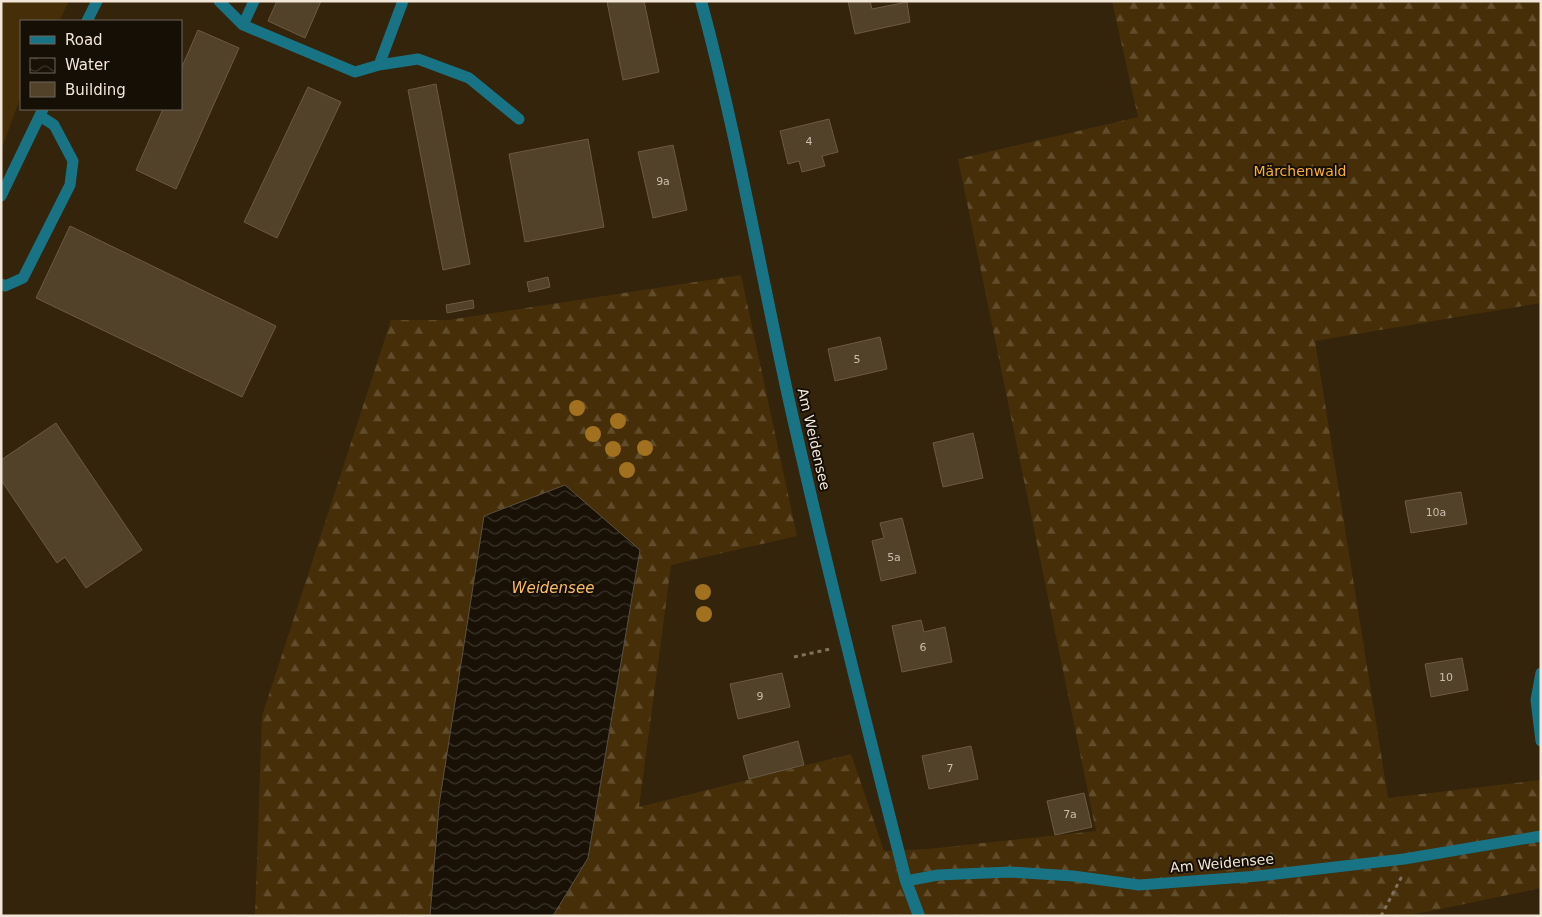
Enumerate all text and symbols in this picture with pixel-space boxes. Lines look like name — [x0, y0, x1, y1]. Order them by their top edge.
legend — [20, 20, 182, 110]
text: Road — [65, 31, 103, 49]
text: Water — [65, 56, 110, 74]
text: Building — [65, 81, 126, 99]
house number: 4 — [806, 135, 813, 148]
park label: Märchenwald — [1254, 163, 1346, 179]
house number: 9a — [656, 175, 670, 188]
house number: 5 — [854, 353, 861, 366]
street label: Am Weidensee — [794, 386, 834, 492]
house number: 10a — [1426, 506, 1446, 519]
house number: 5a — [887, 551, 901, 564]
water label: Weidensee — [512, 579, 594, 597]
house number: 6 — [920, 641, 927, 654]
house number: 10 — [1439, 671, 1453, 684]
house number: 9 — [757, 690, 764, 703]
house number: 7 — [947, 762, 954, 775]
house number: 7a — [1063, 808, 1077, 821]
street label: Am Weidensee — [1169, 850, 1275, 876]

